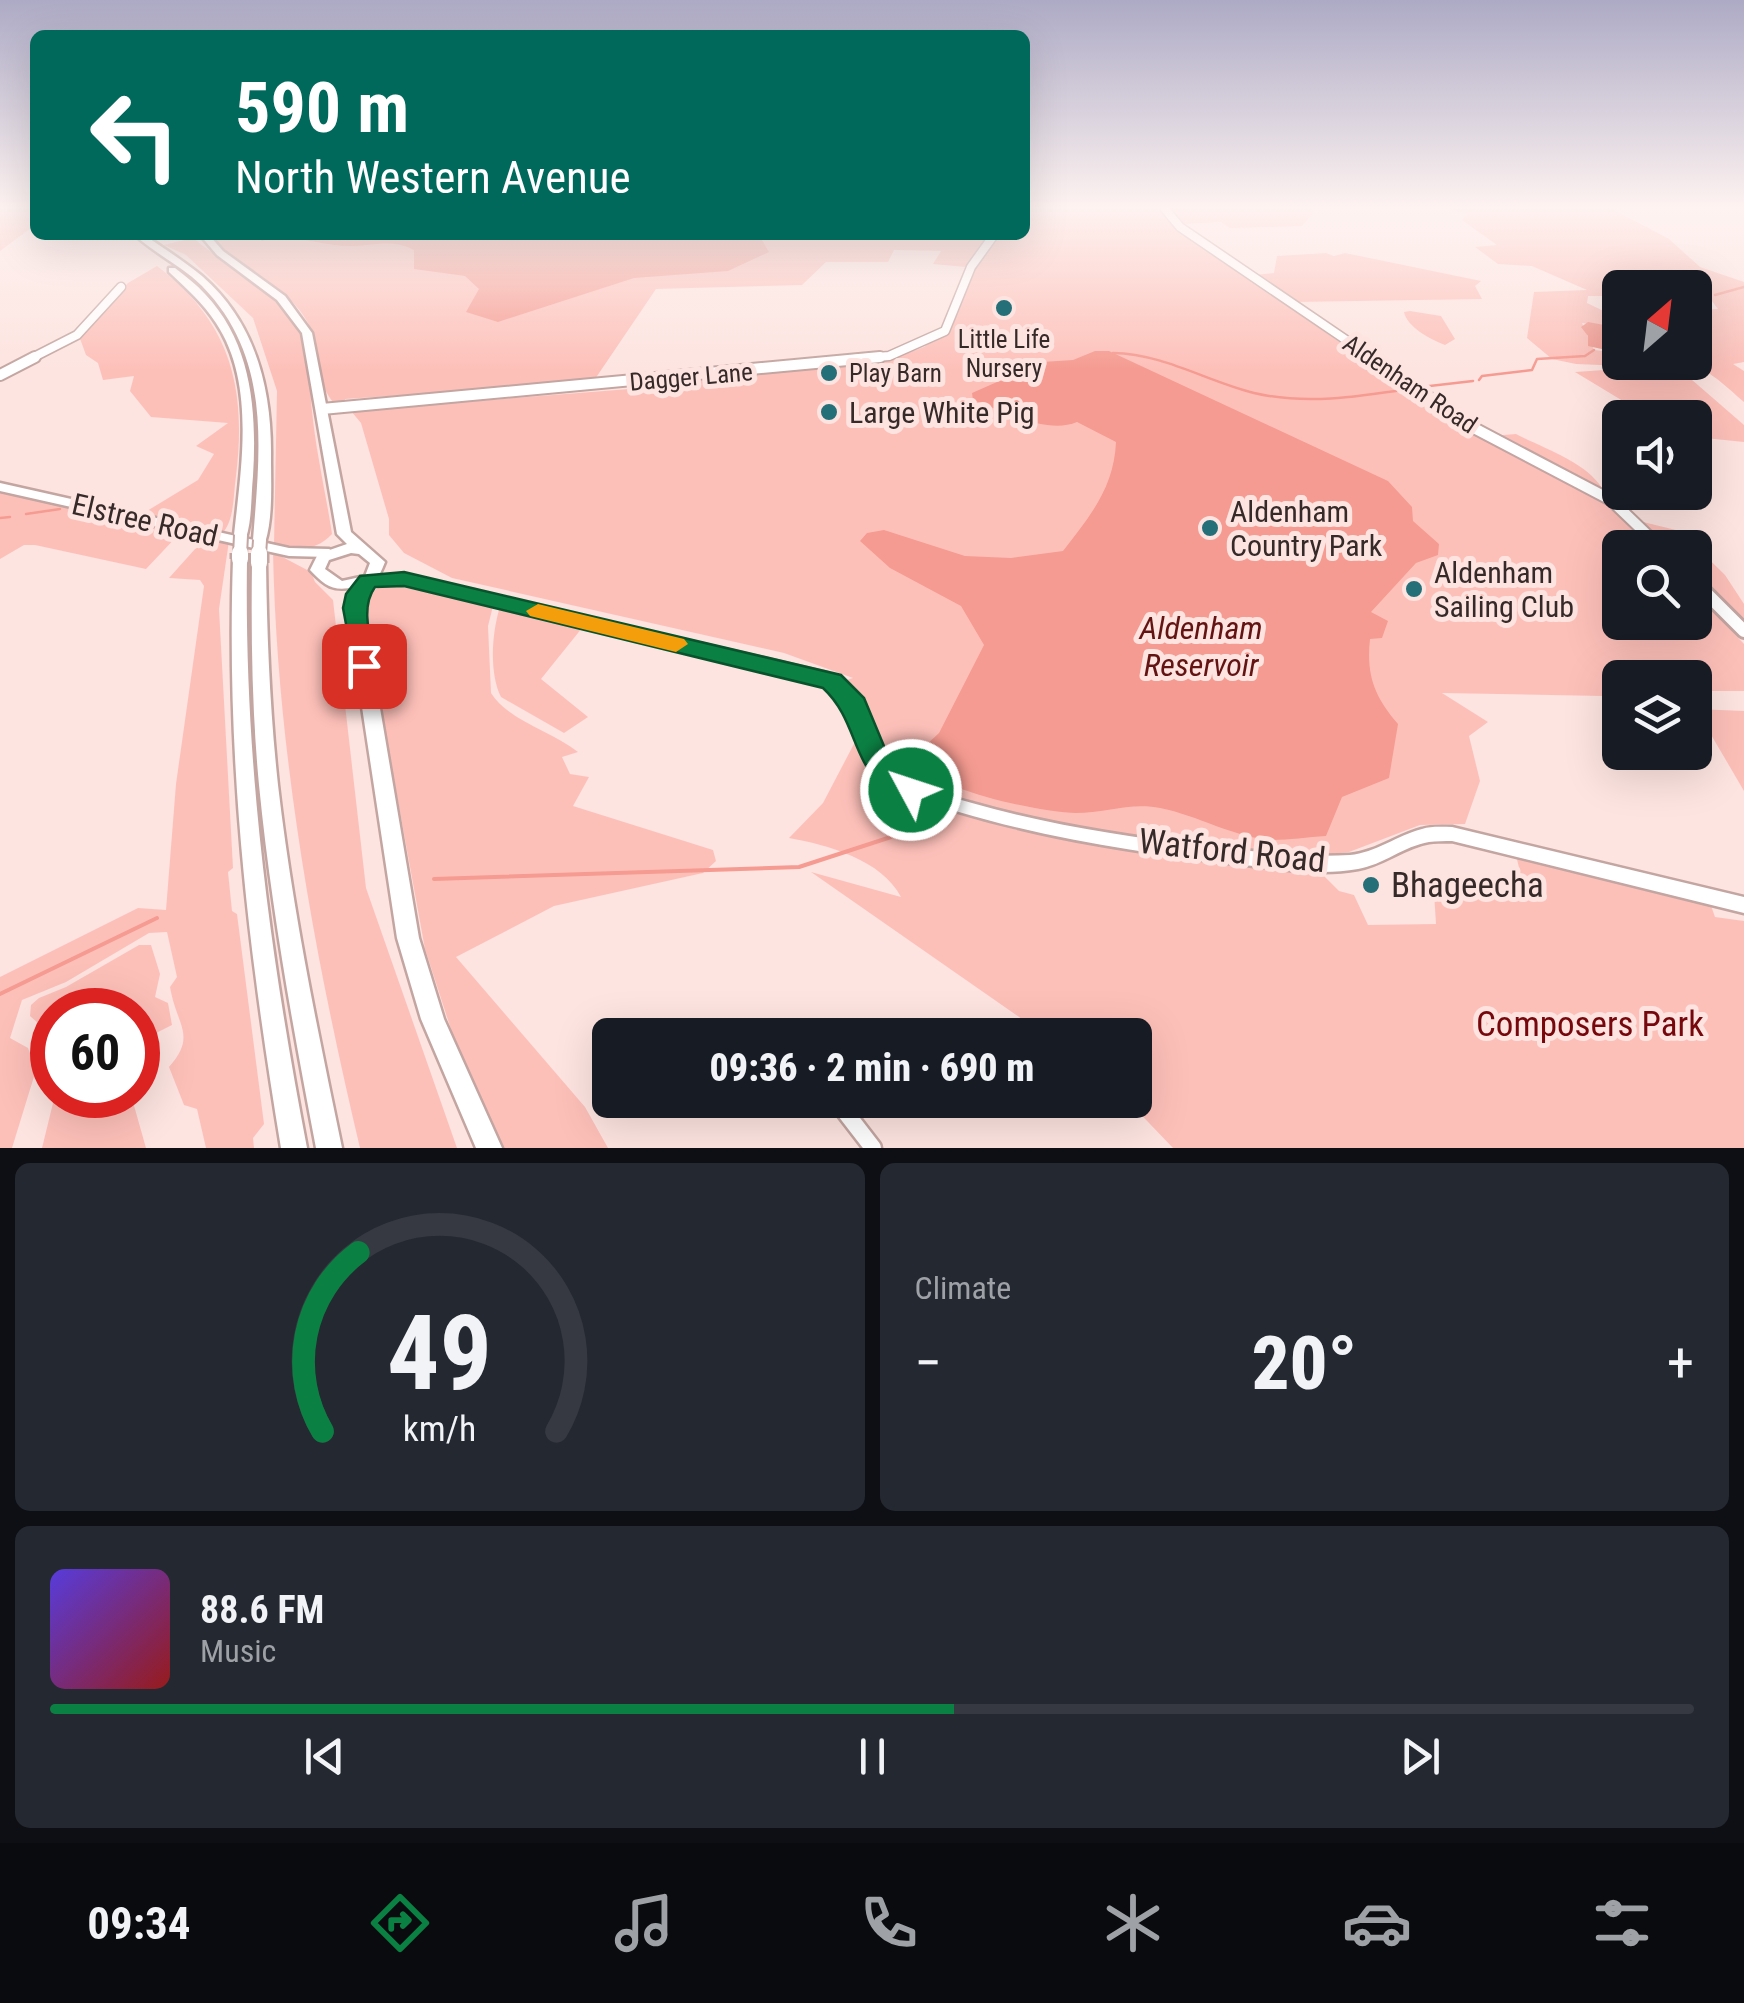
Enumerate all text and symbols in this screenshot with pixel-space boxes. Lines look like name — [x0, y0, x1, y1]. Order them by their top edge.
text: 590 m — [235, 67, 409, 149]
icon: left — [70, 70, 200, 200]
text: North Western Avenue — [235, 151, 631, 204]
north arrow — [1602, 270, 1712, 380]
map controls — [1602, 270, 1712, 770]
marker: Little Life Nursery — [993, 297, 1015, 319]
place label: Little Life Nursery — [958, 325, 1050, 383]
street label: Aldenham Road — [1338, 329, 1482, 439]
street label: Dagger Lane — [628, 357, 754, 397]
place label: Play Barn — [849, 359, 942, 388]
marker: Play Barn — [818, 362, 840, 384]
place label: Large White Pig — [849, 395, 1035, 430]
button: sound — [1602, 400, 1712, 510]
marker: Large White Pig — [818, 401, 840, 423]
street label: Elstree Road — [69, 486, 221, 554]
place label: Aldenham Country Park — [1230, 494, 1383, 563]
marker: Aldenham Country Park — [1199, 517, 1221, 539]
button: search — [1602, 530, 1712, 640]
place label: Aldenham Sailing Club — [1434, 555, 1574, 624]
marker: Aldenham Sailing Club — [1403, 578, 1425, 600]
water label: Aldenham Reservoir — [1137, 609, 1263, 684]
pin — [322, 624, 407, 709]
icon: arrive — [337, 639, 392, 694]
button: layers — [1602, 660, 1712, 770]
position arrow — [859, 738, 963, 842]
street label: Watford Road — [1136, 821, 1328, 881]
place label: Bhageecha — [1391, 865, 1544, 906]
marker: Bhageecha — [1360, 874, 1382, 896]
speed limit sign: 60 — [30, 988, 160, 1118]
park label: Composers Park — [1476, 1004, 1704, 1045]
text: 09:36 · 2 min · 690 m — [710, 1046, 1034, 1090]
text: Climate — [915, 1269, 1011, 1307]
text: 49 — [387, 1293, 492, 1414]
text: 20° — [1251, 1319, 1357, 1407]
text: − — [915, 1331, 942, 1395]
text: + — [1667, 1331, 1694, 1395]
text: km/h — [403, 1408, 477, 1450]
text: 88.6 FM — [200, 1588, 324, 1632]
text: Music — [200, 1632, 276, 1670]
icon: previous — [297, 1729, 352, 1784]
icon: pause — [845, 1729, 900, 1784]
icon: next — [1393, 1729, 1448, 1784]
icon: directions — [365, 1888, 435, 1958]
icon: music — [609, 1888, 679, 1958]
icon: phone — [854, 1888, 924, 1958]
icon: climate — [1098, 1888, 1168, 1958]
icon: car — [1342, 1888, 1412, 1958]
icon: filters — [1587, 1888, 1657, 1958]
text: 09:34 — [87, 1897, 190, 1950]

